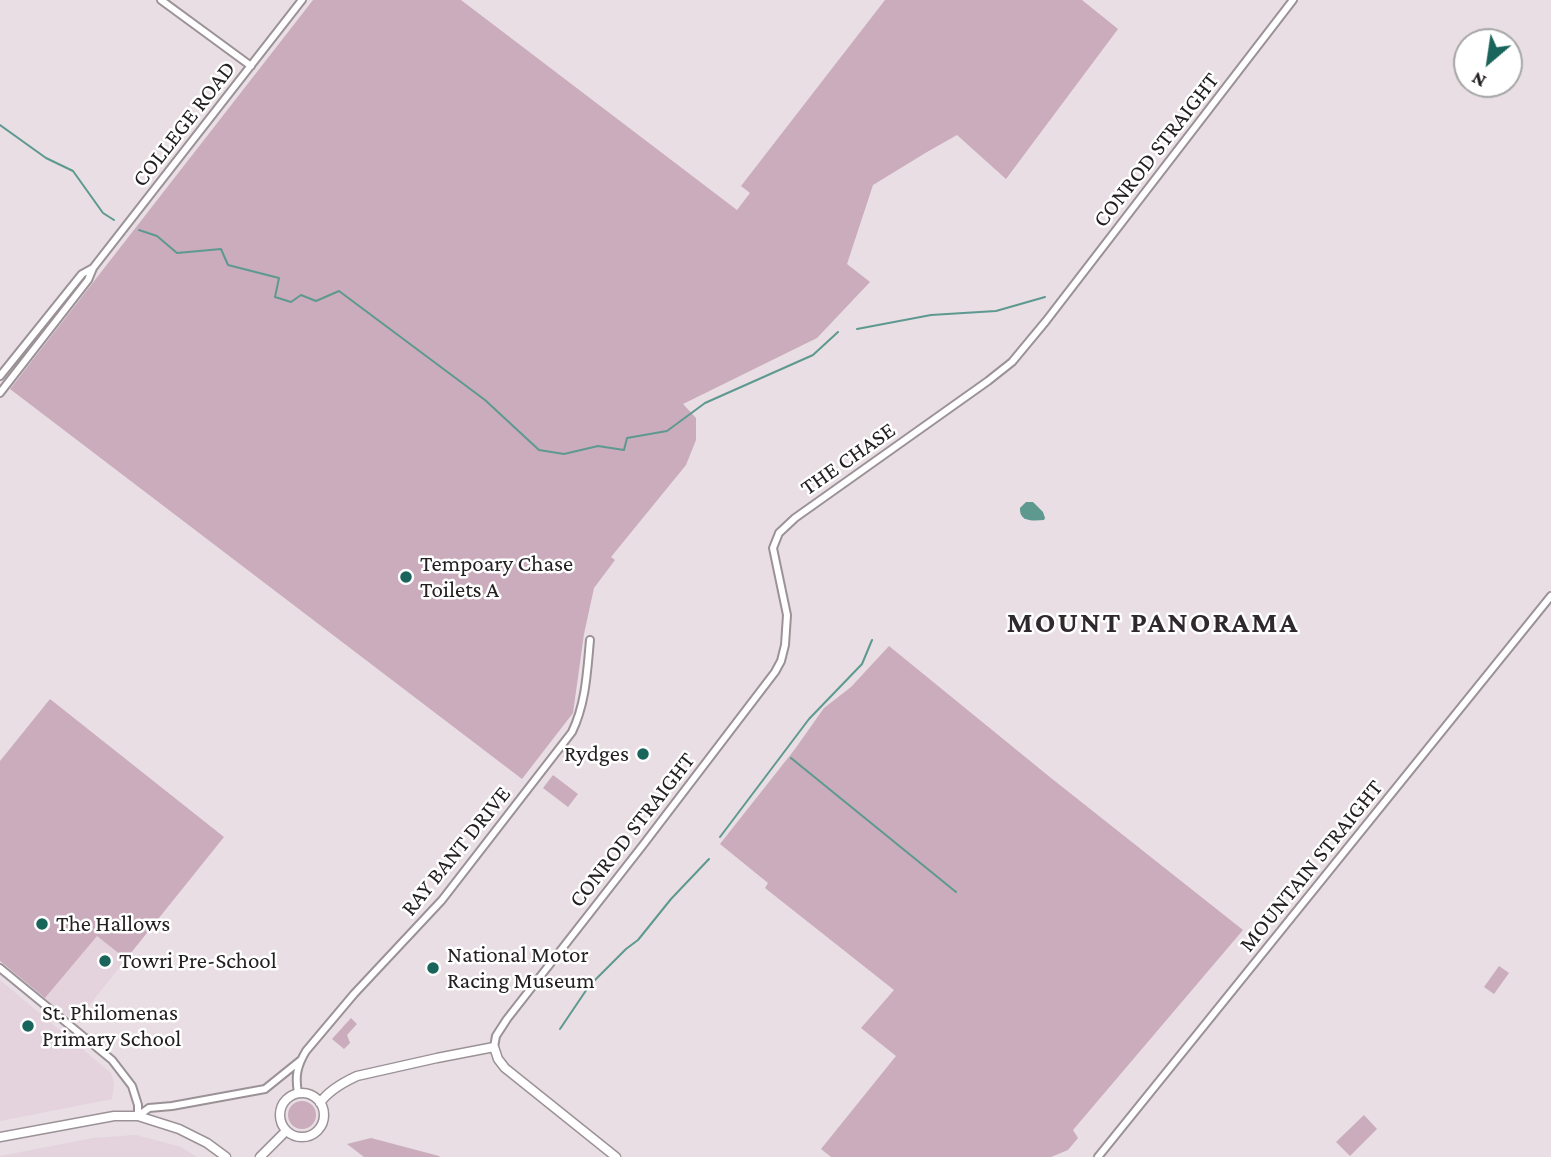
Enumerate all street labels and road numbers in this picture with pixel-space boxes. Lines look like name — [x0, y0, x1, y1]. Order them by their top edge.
street label: COLLEGE ROAD — [126, 56, 242, 192]
street label: CONROD STRAIGHT — [1087, 67, 1225, 233]
street label: THE CHASE — [795, 416, 901, 502]
street label: CONROD STRAIGHT — [563, 747, 701, 913]
street label: MOUNTAIN STRAIGHT — [1233, 774, 1389, 958]
street label: RAY BANT DRIVE — [395, 781, 517, 921]

